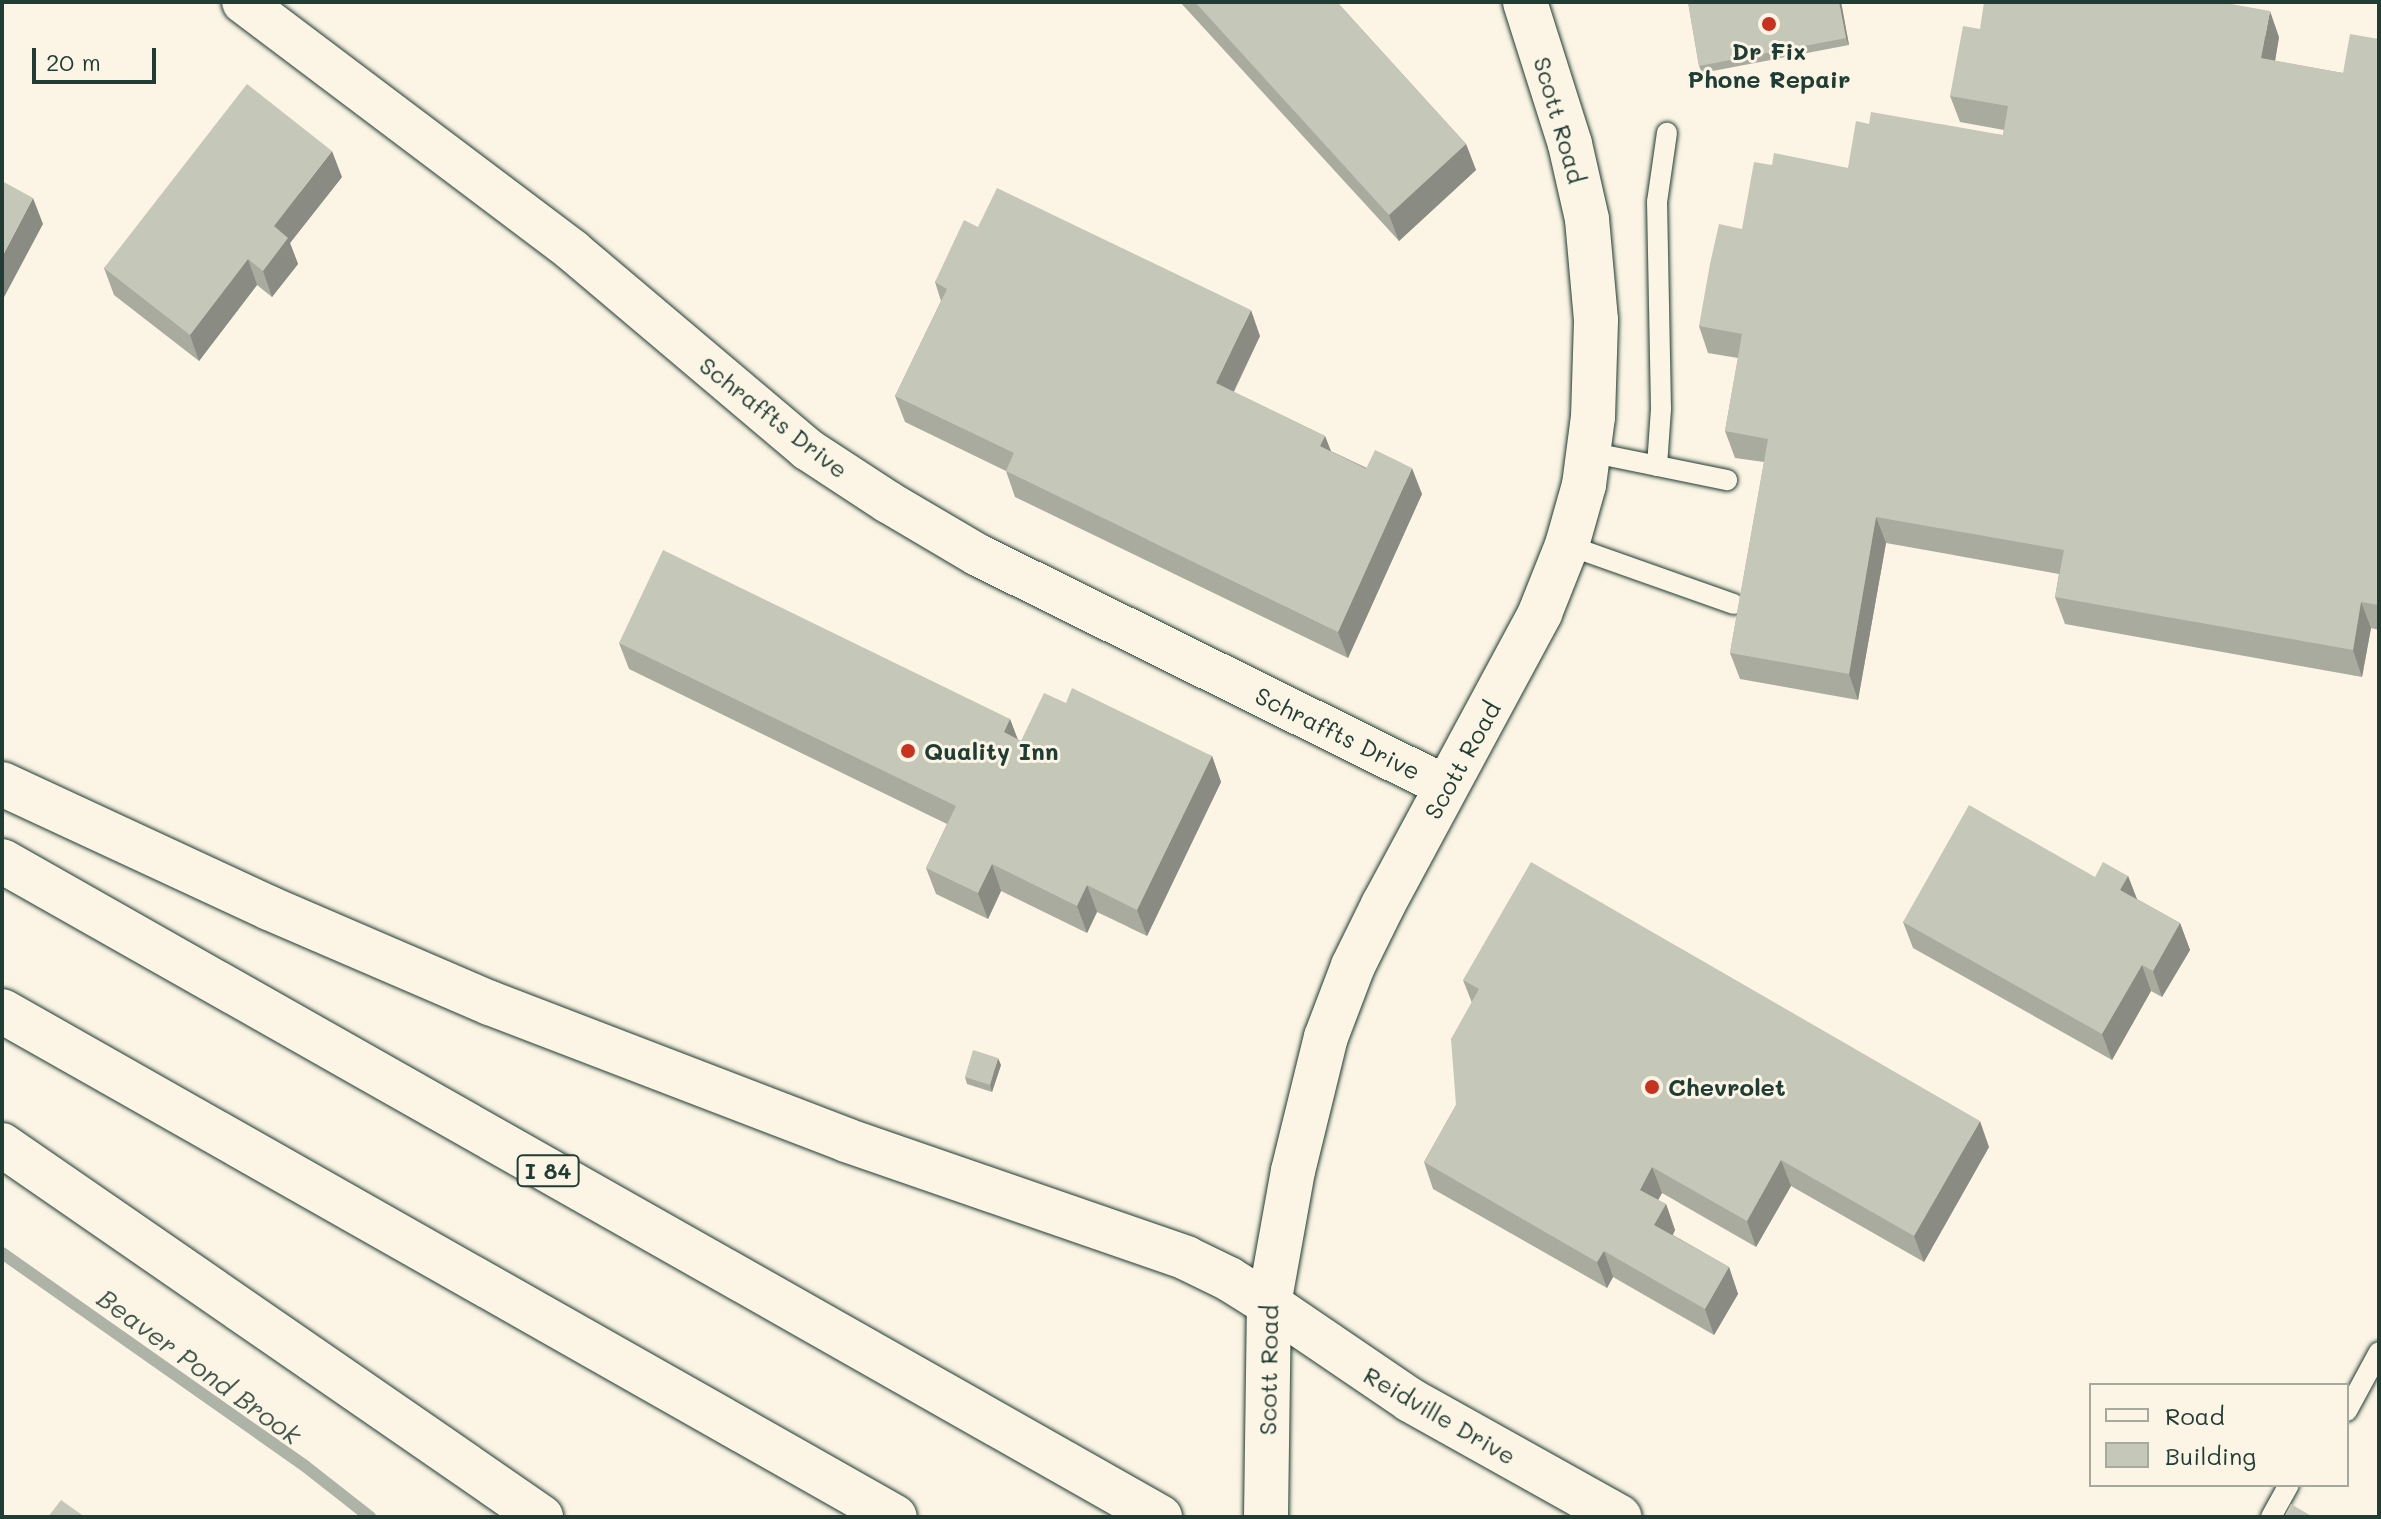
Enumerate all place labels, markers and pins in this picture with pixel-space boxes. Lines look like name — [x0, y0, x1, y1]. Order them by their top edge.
marker: Dr Fix Phone Repair — [1760, 15, 1778, 33]
place label: Dr Fix Phone Repair — [1687, 37, 1851, 93]
place label: Quality Inn — [924, 737, 1058, 765]
marker: Quality Inn — [899, 742, 917, 760]
place label: Chevrolet — [1668, 1073, 1786, 1101]
marker: Chevrolet — [1643, 1078, 1661, 1096]

